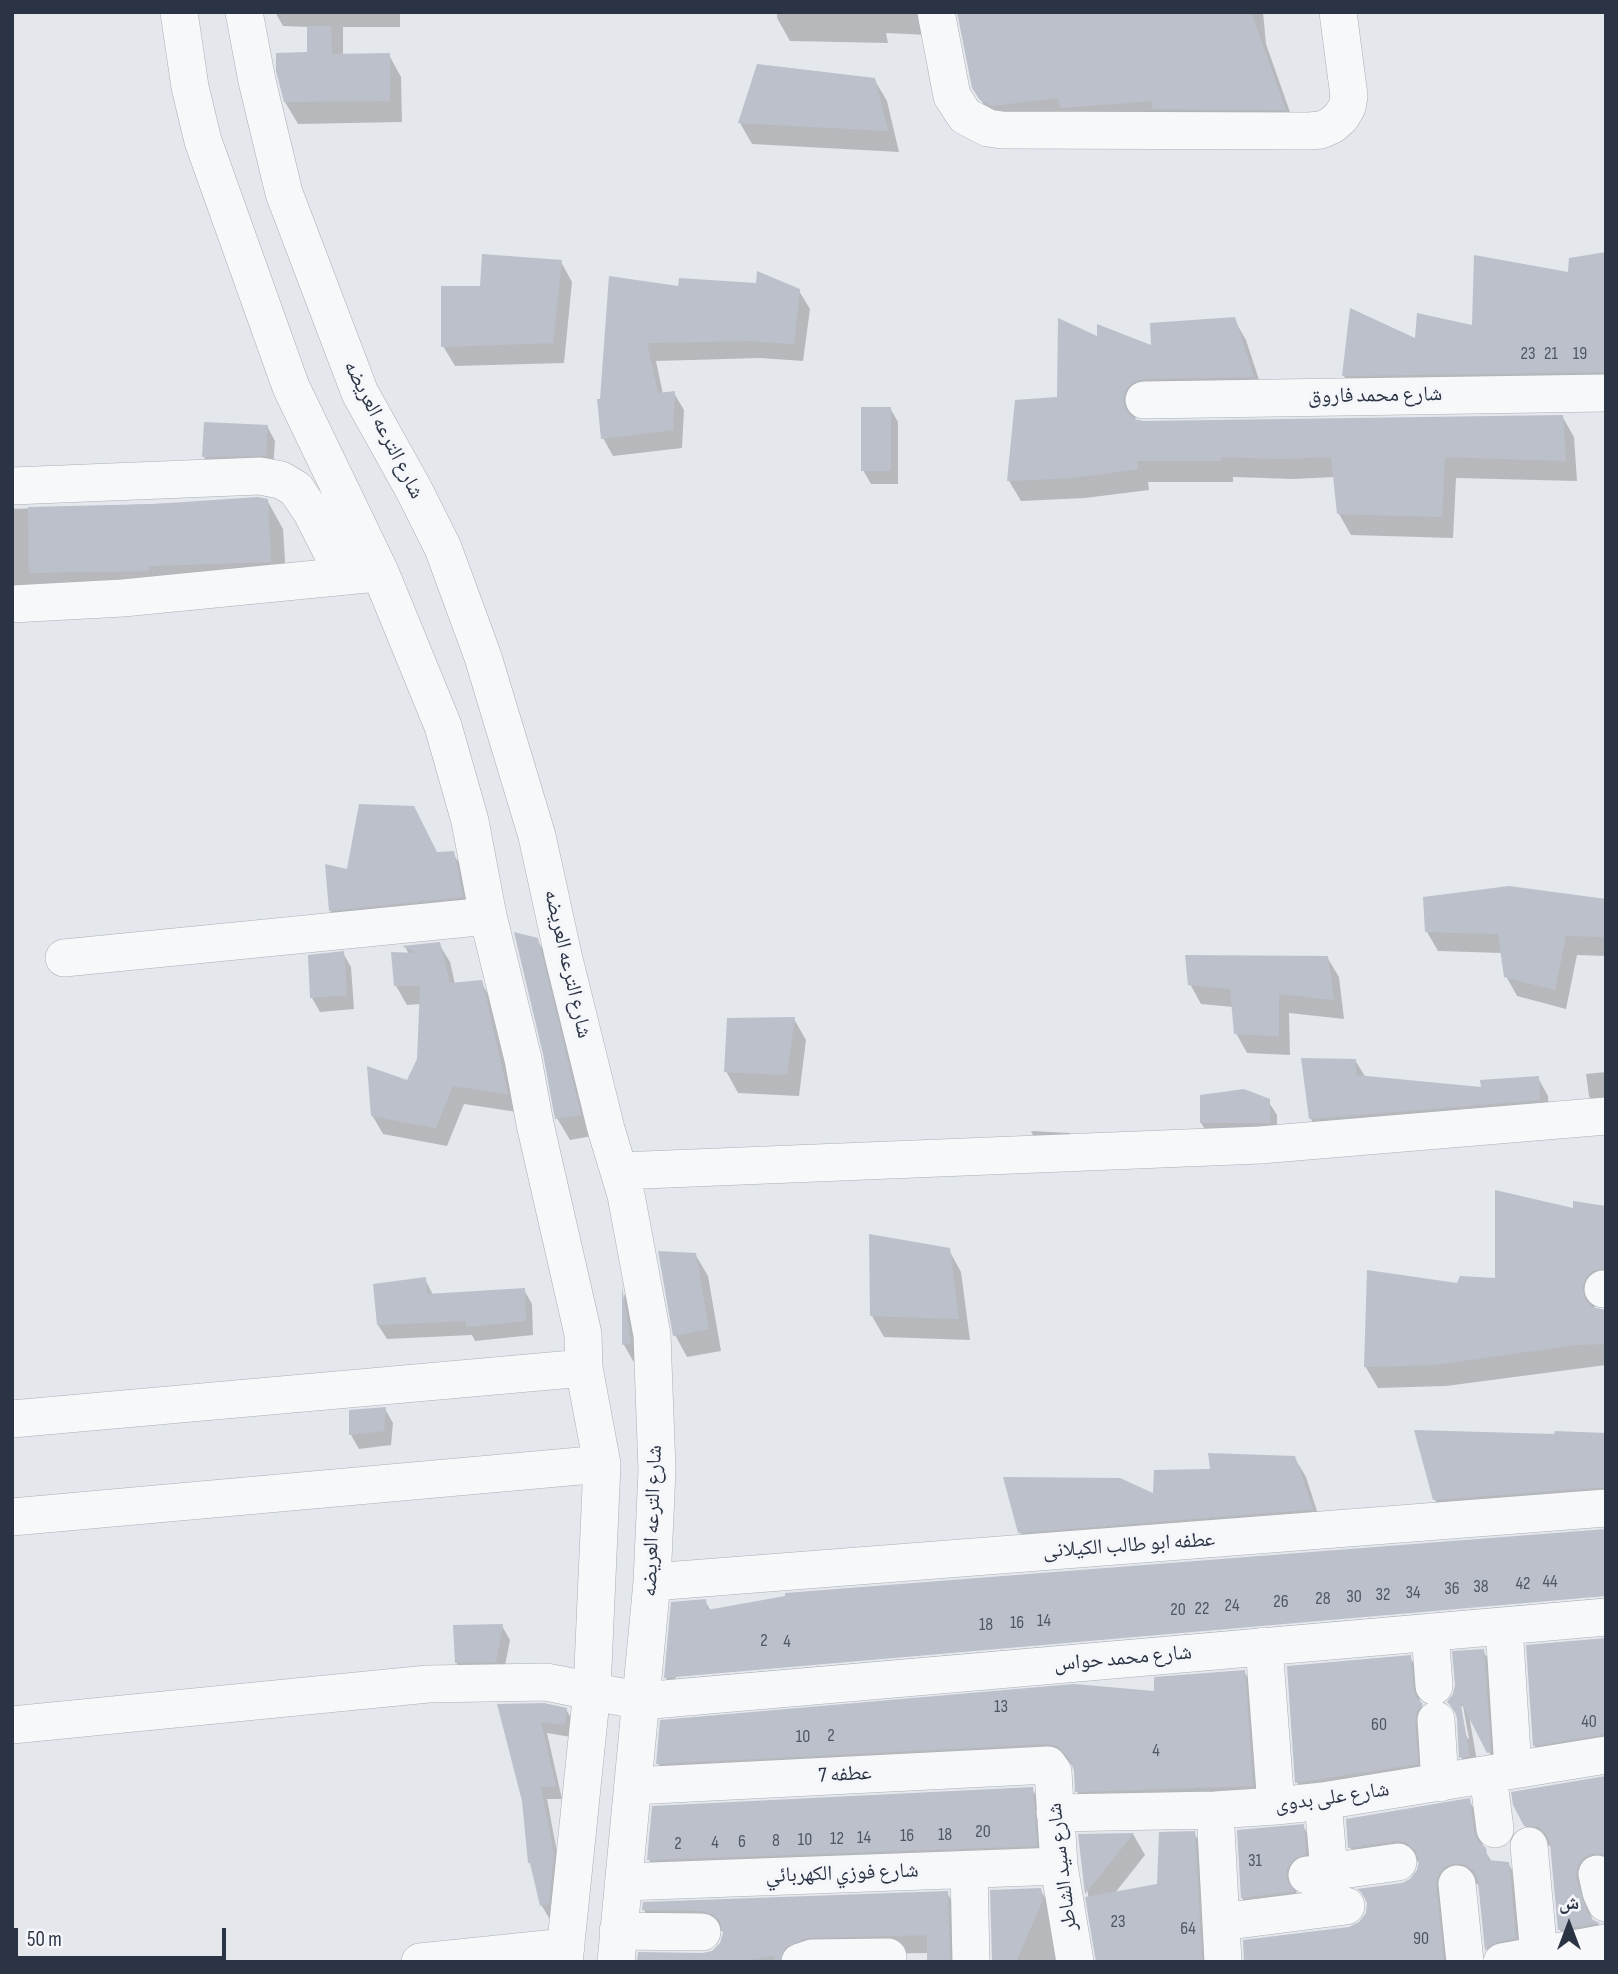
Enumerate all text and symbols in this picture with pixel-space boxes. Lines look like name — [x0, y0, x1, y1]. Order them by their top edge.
house number: 23 — [1521, 343, 1535, 365]
house number: 21 — [1544, 343, 1558, 365]
house number: 19 — [1573, 343, 1587, 365]
street label: شارع الترعه العريضه — [337, 357, 429, 503]
street label: شارع محمد فاروق — [1308, 382, 1442, 410]
street label: شارع الترعه العريضه — [538, 887, 596, 1041]
street label: شارع الترعه العريضه — [638, 1445, 668, 1597]
street label: عطفه ابو طالب الكيلانى — [1042, 1527, 1216, 1565]
house number: 44 — [1542, 1571, 1558, 1593]
house number: 42 — [1515, 1573, 1531, 1595]
house number: 38 — [1473, 1576, 1489, 1598]
house number: 36 — [1444, 1578, 1460, 1600]
house number: 34 — [1405, 1582, 1421, 1604]
house number: 32 — [1376, 1584, 1390, 1606]
house number: 30 — [1346, 1586, 1362, 1608]
house number: 28 — [1315, 1588, 1331, 1610]
house number: 26 — [1273, 1591, 1289, 1613]
house number: 24 — [1225, 1595, 1239, 1617]
house number: 22 — [1195, 1598, 1209, 1620]
house number: 20 — [1170, 1599, 1186, 1621]
house number: 14 — [1037, 1610, 1051, 1632]
house number: 16 — [1010, 1612, 1024, 1634]
house number: 18 — [979, 1614, 993, 1636]
house number: 2 — [760, 1630, 768, 1652]
house number: 4 — [783, 1631, 791, 1653]
street label: شارع محمد حواس — [1053, 1640, 1193, 1678]
house number: 13 — [994, 1696, 1008, 1718]
house number: 40 — [1581, 1711, 1597, 1733]
house number: 60 — [1371, 1714, 1387, 1736]
house number: 2 — [827, 1725, 835, 1747]
house number: 10 — [796, 1726, 810, 1748]
house number: 4 — [1152, 1740, 1160, 1762]
street label: عطفه 7 — [818, 1761, 872, 1789]
street label: شارع على بدوى — [1273, 1777, 1391, 1819]
street label: شارع سيد الشاطر — [1043, 1801, 1083, 1933]
house number: 20 — [975, 1821, 991, 1843]
house number: 18 — [938, 1824, 952, 1846]
house number: 16 — [900, 1825, 914, 1847]
house number: 14 — [857, 1827, 871, 1849]
house number: 12 — [830, 1828, 844, 1850]
house number: 10 — [798, 1829, 812, 1851]
house number: 8 — [772, 1830, 780, 1852]
house number: 6 — [738, 1831, 746, 1853]
house number: 4 — [711, 1832, 719, 1854]
house number: 2 — [674, 1833, 682, 1855]
house number: 31 — [1248, 1850, 1262, 1872]
street label: شارع فوزي الكهربائي — [765, 1859, 919, 1889]
north arrow — [1534, 1890, 1604, 1960]
text: ش — [1559, 1892, 1579, 1915]
house number: 23 — [1111, 1911, 1125, 1933]
scale bar — [18, 1914, 229, 1958]
house number: 64 — [1180, 1918, 1196, 1940]
text: 50 m — [27, 1927, 62, 1952]
house number: 90 — [1413, 1928, 1429, 1950]

